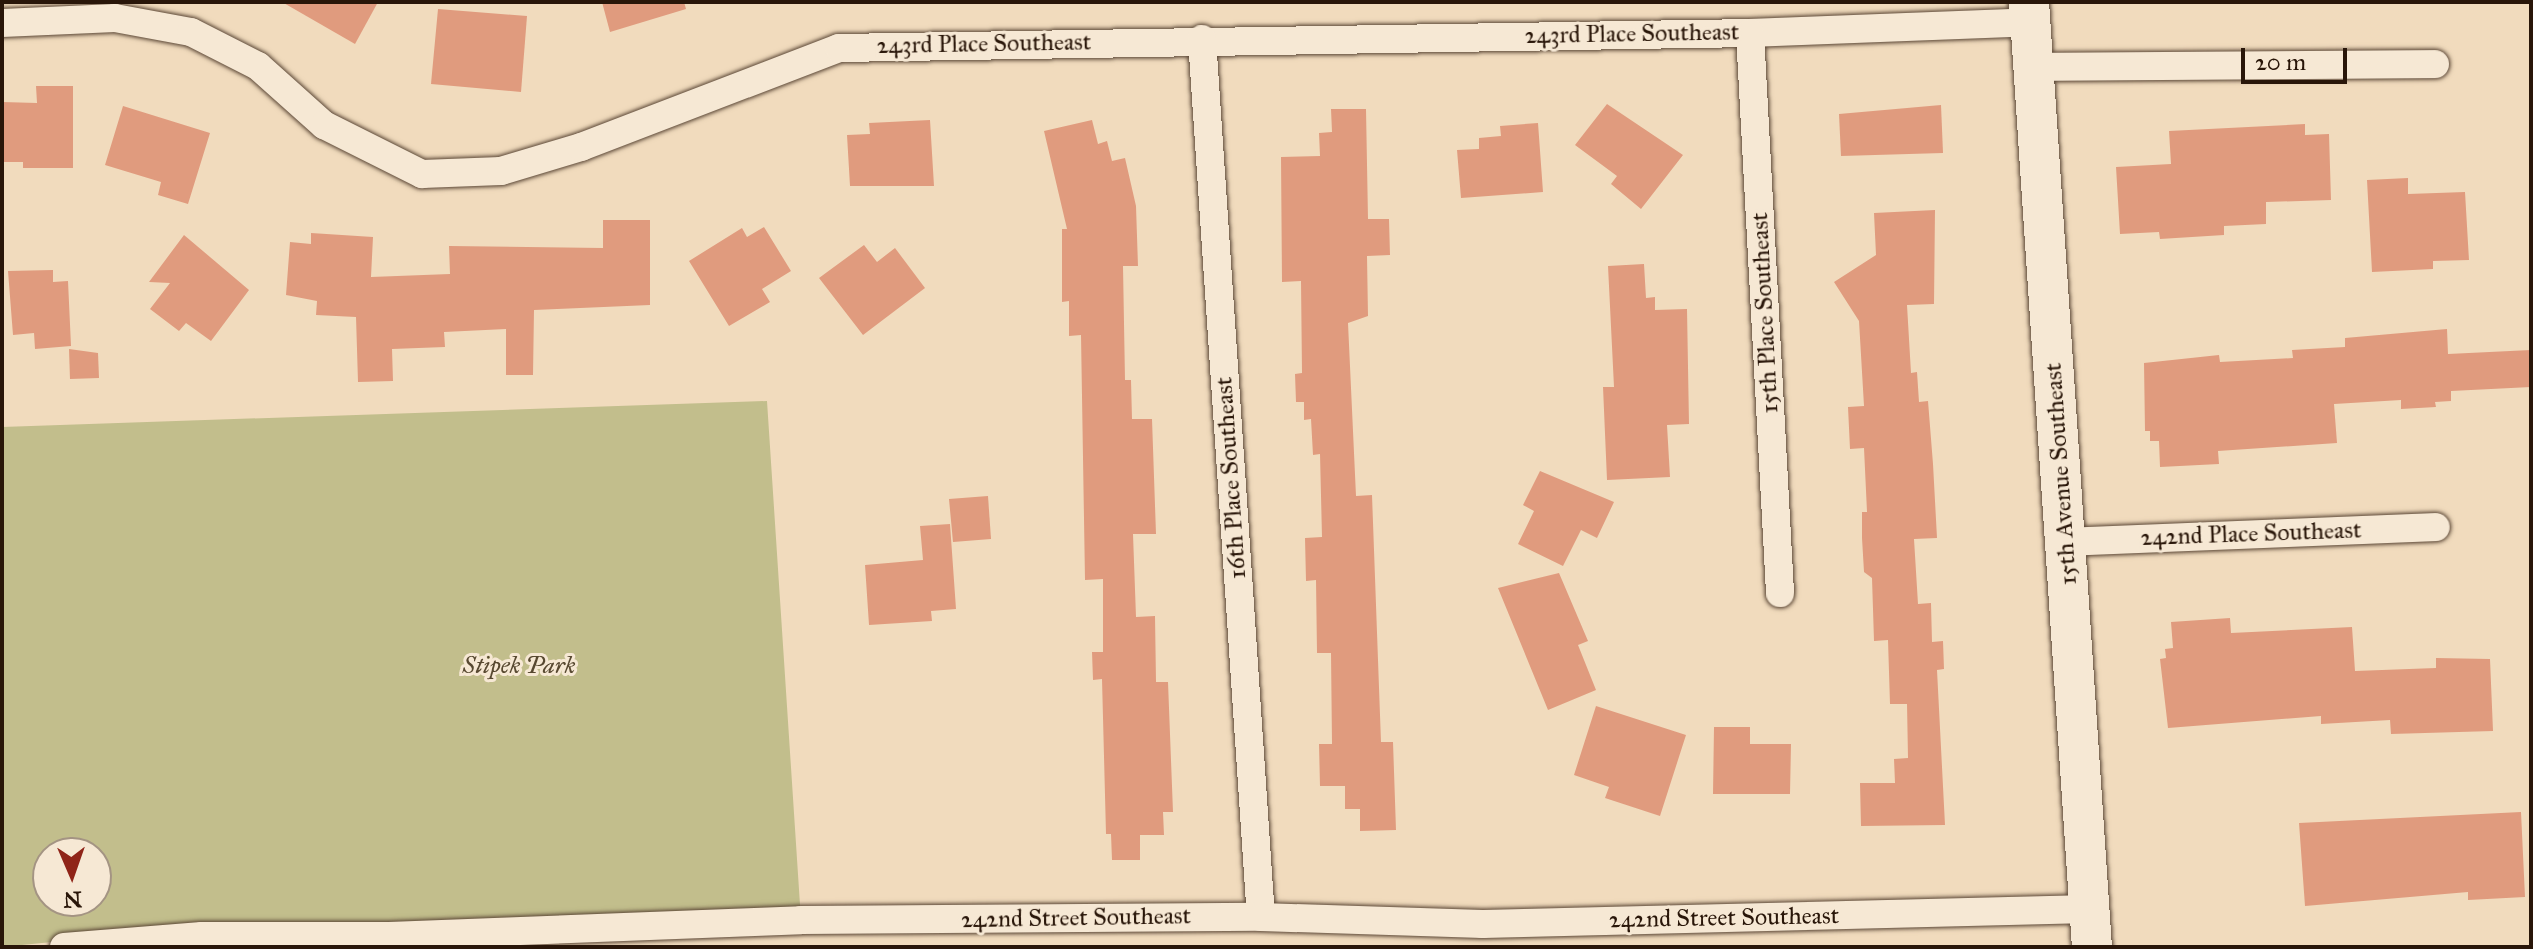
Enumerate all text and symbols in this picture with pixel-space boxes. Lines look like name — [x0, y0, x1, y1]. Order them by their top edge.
street label: 243rd Place Southeast — [1524, 18, 1740, 50]
street label: 243rd Place Southeast — [876, 28, 1092, 60]
scale bar — [2245, 32, 2351, 82]
text: 20 m — [2255, 47, 2306, 77]
street label: 15th Place Southeast — [1745, 212, 1785, 414]
street label: 15th Avenue Southeast — [2039, 362, 2083, 586]
street label: 16th Place Southeast — [1210, 376, 1252, 580]
street label: 242nd Place Southeast — [2140, 516, 2362, 552]
park label: Stipek Park — [463, 652, 575, 680]
north arrow — [32, 837, 112, 917]
text: N — [63, 886, 83, 913]
street label: 242nd Street Southeast — [961, 902, 1191, 934]
street label: 242nd Street Southeast — [1609, 902, 1839, 934]

